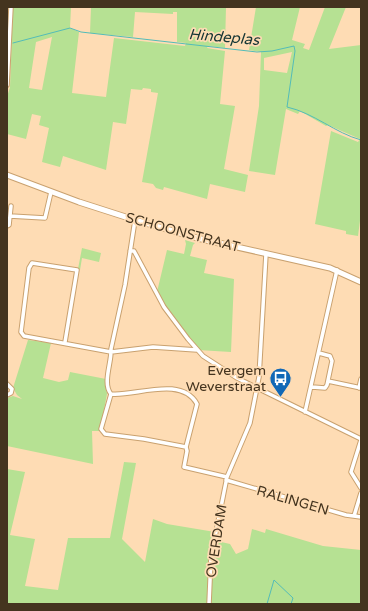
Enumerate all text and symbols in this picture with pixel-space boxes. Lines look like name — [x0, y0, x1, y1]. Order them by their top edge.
water label: Hindeplas — [188, 25, 262, 49]
street label: SCHOONSTRAAT — [124, 209, 242, 256]
place label: Evergem Weverstraat — [186, 362, 267, 395]
bus stop icon: Evergem Weverstraat — [268, 365, 294, 398]
street label: RALINGEN — [255, 482, 331, 519]
street label: OVERDAM — [202, 503, 231, 579]

